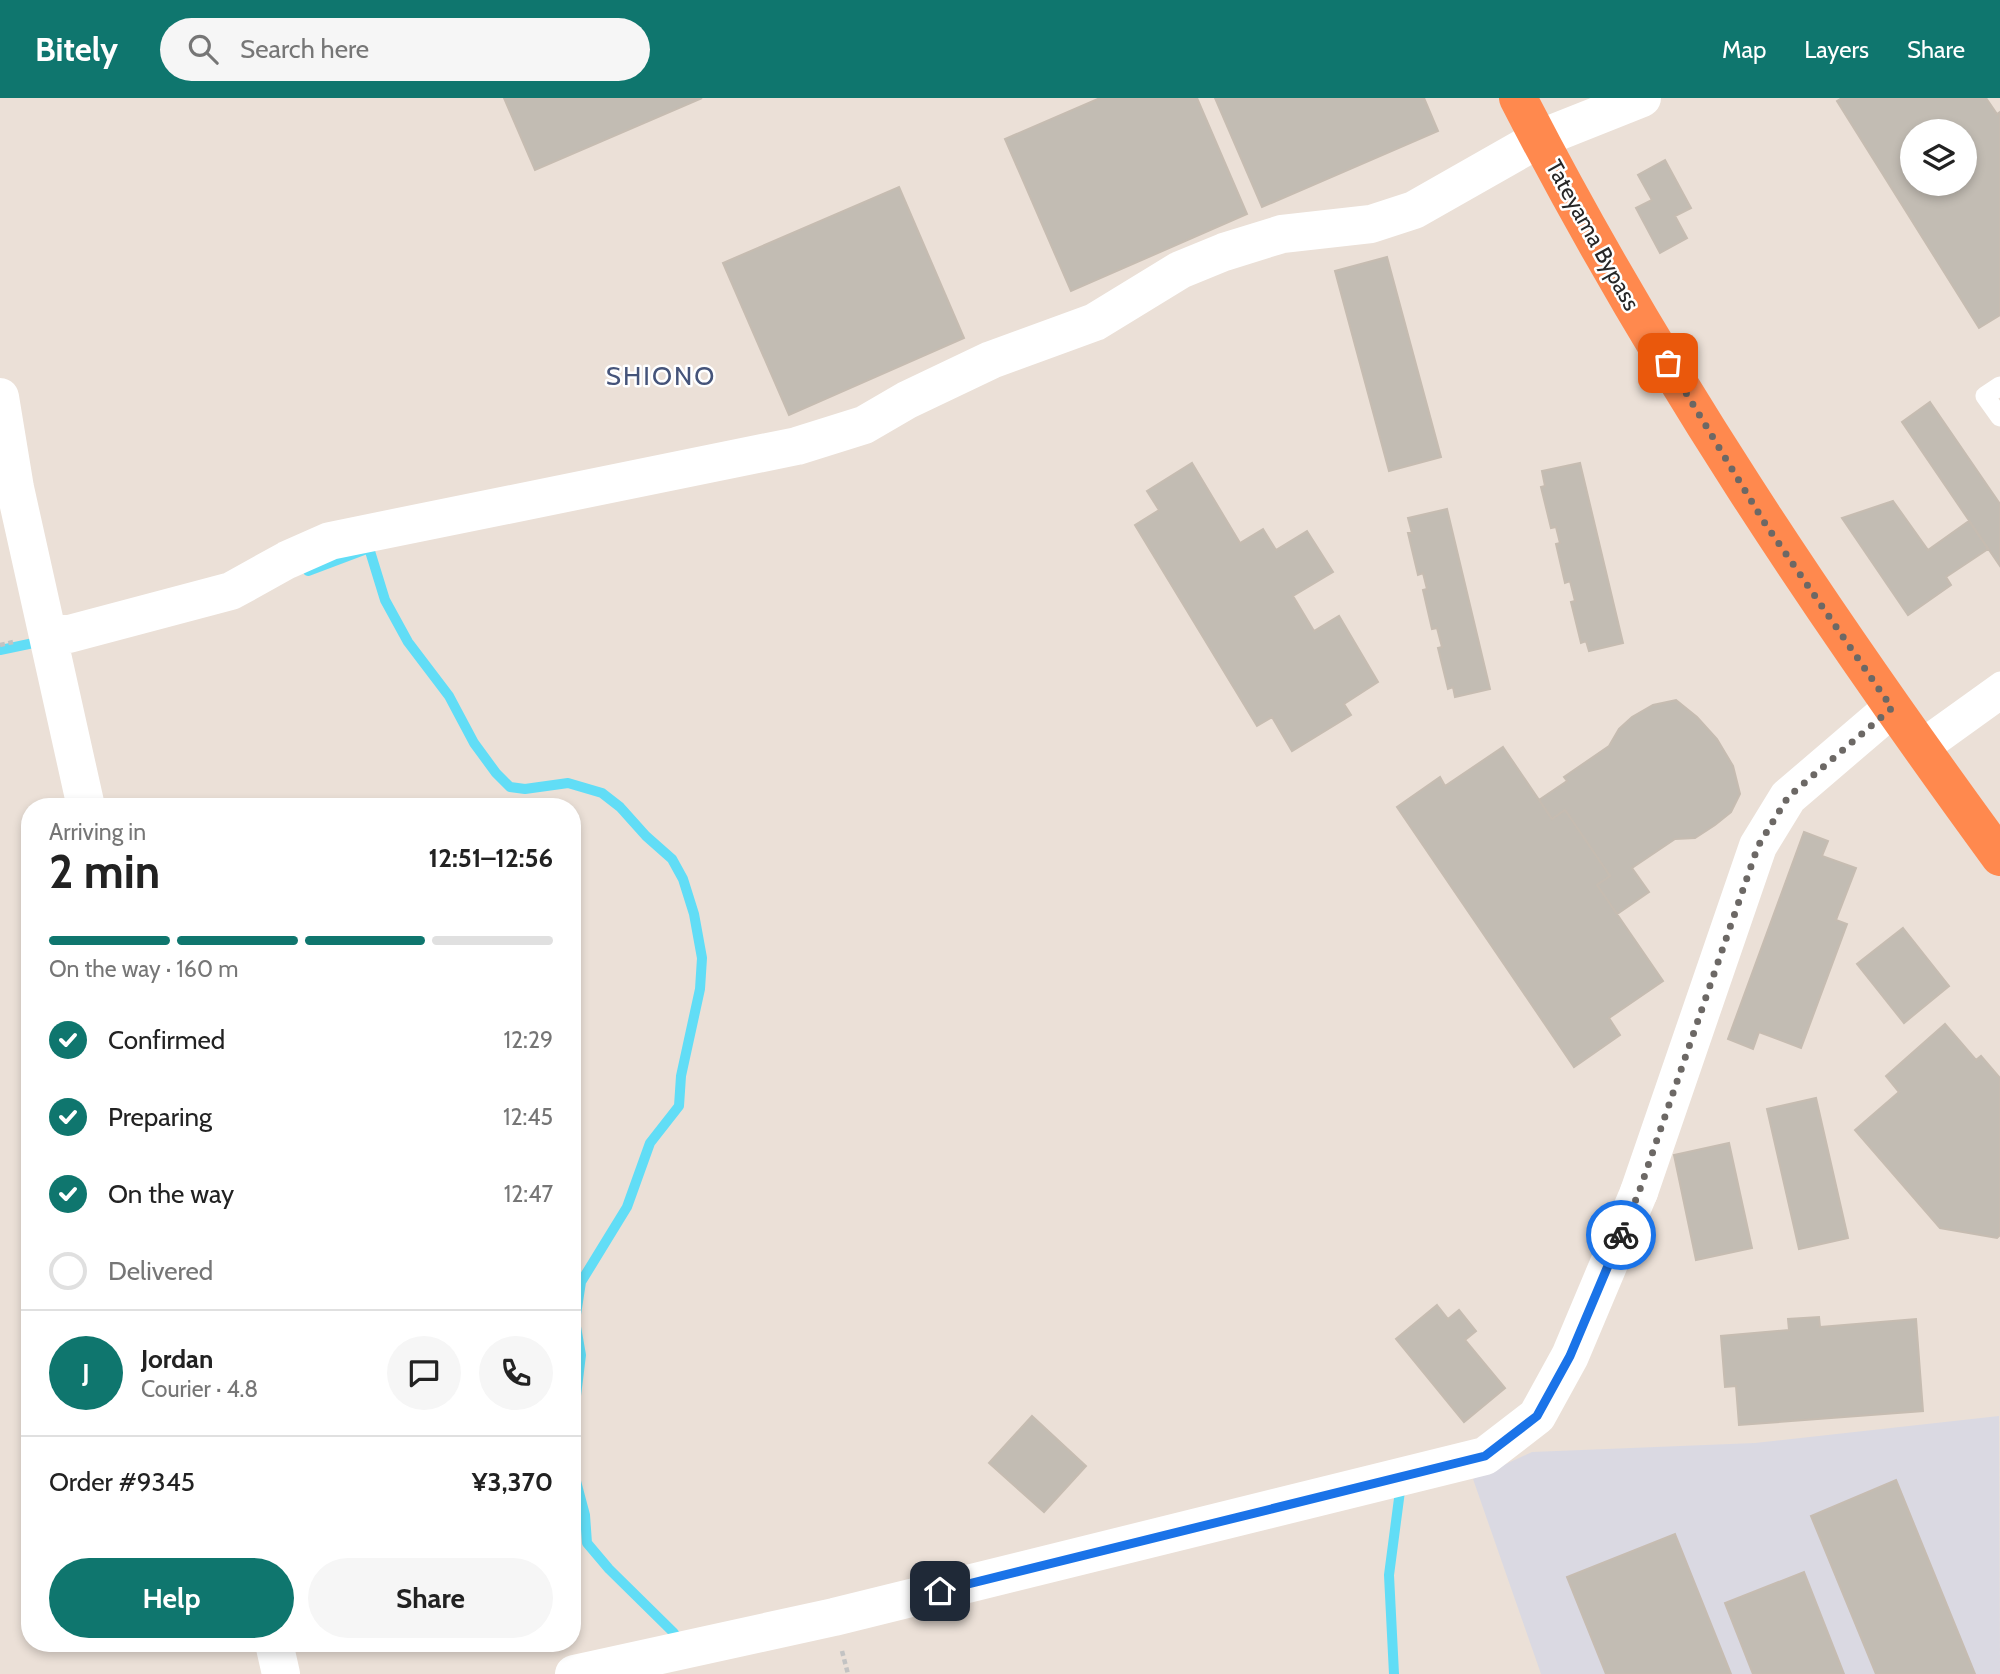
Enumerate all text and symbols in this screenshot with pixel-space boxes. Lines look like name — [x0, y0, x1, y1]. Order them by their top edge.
search box — [160, 18, 650, 81]
text: Bitely — [35, 29, 118, 69]
icon: search — [184, 30, 222, 68]
text: Search here — [240, 33, 369, 65]
text: Map — [1722, 35, 1766, 64]
text: Layers — [1804, 35, 1869, 64]
text: Share — [1907, 35, 1965, 64]
map controls — [1900, 119, 1977, 196]
button: layers — [1900, 119, 1977, 196]
street label: Tateyama Bypass — [1540, 155, 1646, 315]
pin — [1638, 333, 1698, 393]
icon: bag — [1649, 344, 1687, 382]
district label: SHIONO — [606, 360, 716, 392]
text: Arriving in — [49, 818, 146, 846]
text: 12:51–12:56 — [429, 842, 553, 874]
text: 2 min — [49, 844, 160, 900]
text: On the way · 160 m — [49, 955, 238, 983]
icon: check — [49, 1021, 87, 1059]
text: Confirmed — [108, 1024, 225, 1056]
text: 12:29 — [504, 1026, 553, 1054]
icon: check — [49, 1098, 87, 1136]
text: Preparing — [108, 1101, 212, 1133]
text: 12:45 — [503, 1103, 553, 1131]
icon: check — [49, 1175, 87, 1213]
text: On the way — [108, 1178, 234, 1210]
text: 12:47 — [504, 1180, 553, 1208]
courier — [1586, 1200, 1656, 1270]
icon: bike — [1602, 1216, 1640, 1254]
text: Delivered — [108, 1255, 213, 1287]
button: chat — [387, 1336, 461, 1410]
button: phone — [479, 1336, 553, 1410]
text: Jordan — [141, 1343, 213, 1375]
text: J — [82, 1357, 90, 1389]
text: Courier · 4.8 — [141, 1375, 258, 1403]
text: Order #9345 — [49, 1466, 195, 1498]
text: ¥3,370 — [472, 1466, 553, 1498]
button: Help — [49, 1558, 294, 1638]
button: Share — [308, 1558, 553, 1638]
pin — [910, 1561, 970, 1621]
icon: home — [921, 1572, 959, 1610]

